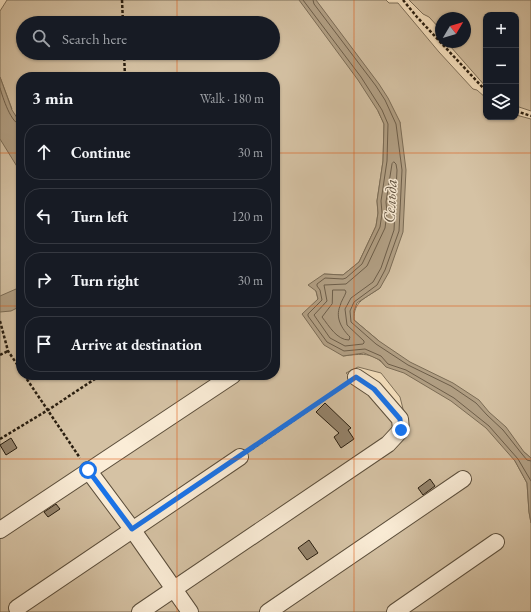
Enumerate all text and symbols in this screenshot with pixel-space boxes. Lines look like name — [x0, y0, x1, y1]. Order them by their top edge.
north arrow — [435, 12, 471, 48]
map controls — [483, 12, 519, 120]
button: + — [483, 12, 519, 48]
search box — [16, 16, 280, 60]
icon: search — [30, 27, 52, 49]
text: Search here — [62, 29, 127, 48]
button: − — [483, 48, 519, 84]
button: layers — [483, 84, 519, 120]
text: 3 min — [32, 87, 73, 109]
text: Walk · 180 m — [200, 90, 264, 107]
icon: ahead — [33, 141, 55, 163]
text: Continue — [71, 143, 131, 162]
text: 30 m — [238, 144, 263, 161]
water label: Сельда — [378, 178, 402, 224]
icon: left — [33, 205, 55, 227]
text: Turn left — [71, 207, 128, 226]
text: 120 m — [232, 208, 263, 225]
icon: right — [33, 269, 55, 291]
text: Turn right — [71, 271, 139, 290]
text: 30 m — [238, 272, 263, 289]
icon: arrive — [33, 333, 55, 355]
text: Arrive at destination — [71, 335, 202, 354]
route end — [392, 421, 410, 439]
route start — [79, 461, 97, 479]

